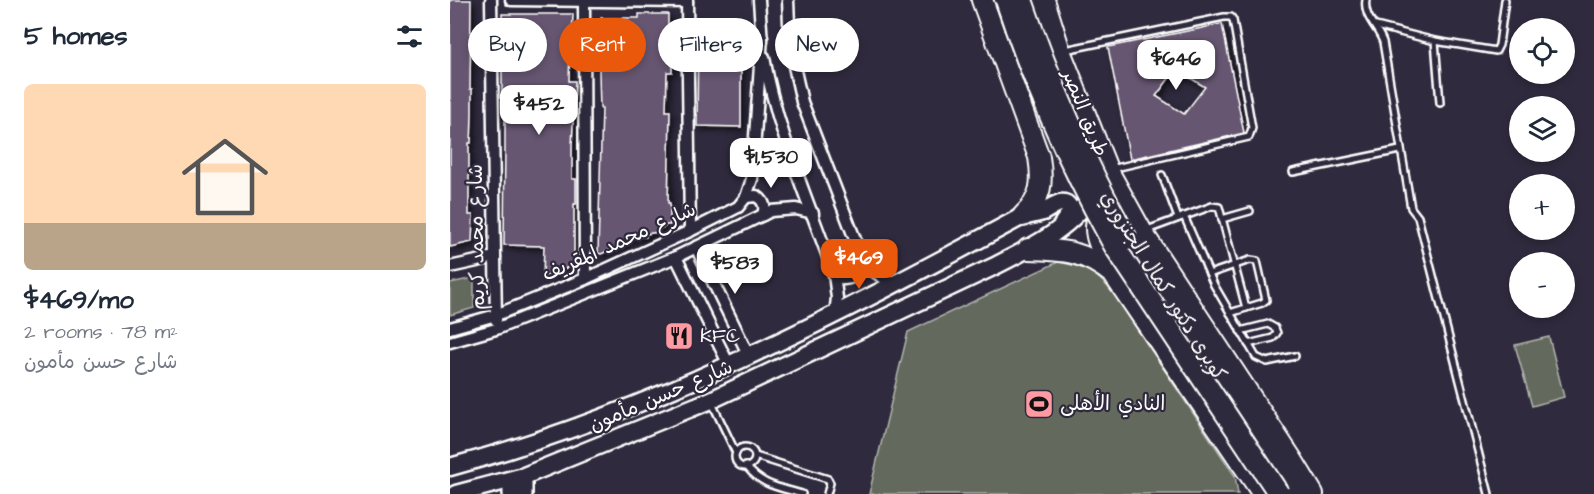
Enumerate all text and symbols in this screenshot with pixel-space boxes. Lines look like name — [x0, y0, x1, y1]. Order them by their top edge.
text: 5 homes — [24, 18, 128, 54]
chip: Buy — [468, 18, 547, 72]
chip: Rent — [559, 18, 646, 72]
chip: Filters — [658, 18, 763, 72]
chip: New — [775, 18, 859, 72]
map controls — [1509, 18, 1575, 318]
button: locate — [1509, 18, 1575, 84]
icon: filters — [393, 20, 426, 53]
pin: $646 — [1140, 40, 1212, 91]
text: $646 — [1151, 45, 1201, 73]
street label: طريق النصر — [1054, 63, 1115, 161]
pin: $452 — [503, 85, 575, 136]
text: $452 — [514, 90, 564, 118]
button: layers — [1509, 96, 1575, 162]
icon: home — [171, 123, 279, 231]
pin: $1,530 — [722, 138, 820, 189]
text: $1,530 — [744, 143, 798, 171]
street label: شارع محمد كريم — [462, 164, 492, 310]
button: + — [1509, 174, 1575, 240]
street label: كوبرى دكتور كمال الجنزوري — [1093, 186, 1233, 386]
street label: شارع محمد المقريف — [538, 195, 700, 289]
pin: $469 — [823, 239, 895, 290]
pin: $583 — [699, 244, 771, 295]
text: $469 — [835, 244, 883, 272]
text: $583 — [711, 249, 759, 277]
button: − — [1509, 252, 1575, 318]
text: $469/mo — [24, 282, 134, 318]
text: 2 rooms · 78 m² — [24, 318, 178, 346]
restaurant icon: KFC — [663, 320, 695, 352]
place label: KFC — [700, 322, 740, 350]
text: شارع حسن مأمون — [24, 348, 177, 376]
street label: شارع حسن مأمون — [585, 353, 737, 439]
sports icon: النادي الأهلى — [1023, 388, 1055, 420]
place label: النادي الأهلى — [1060, 390, 1165, 418]

